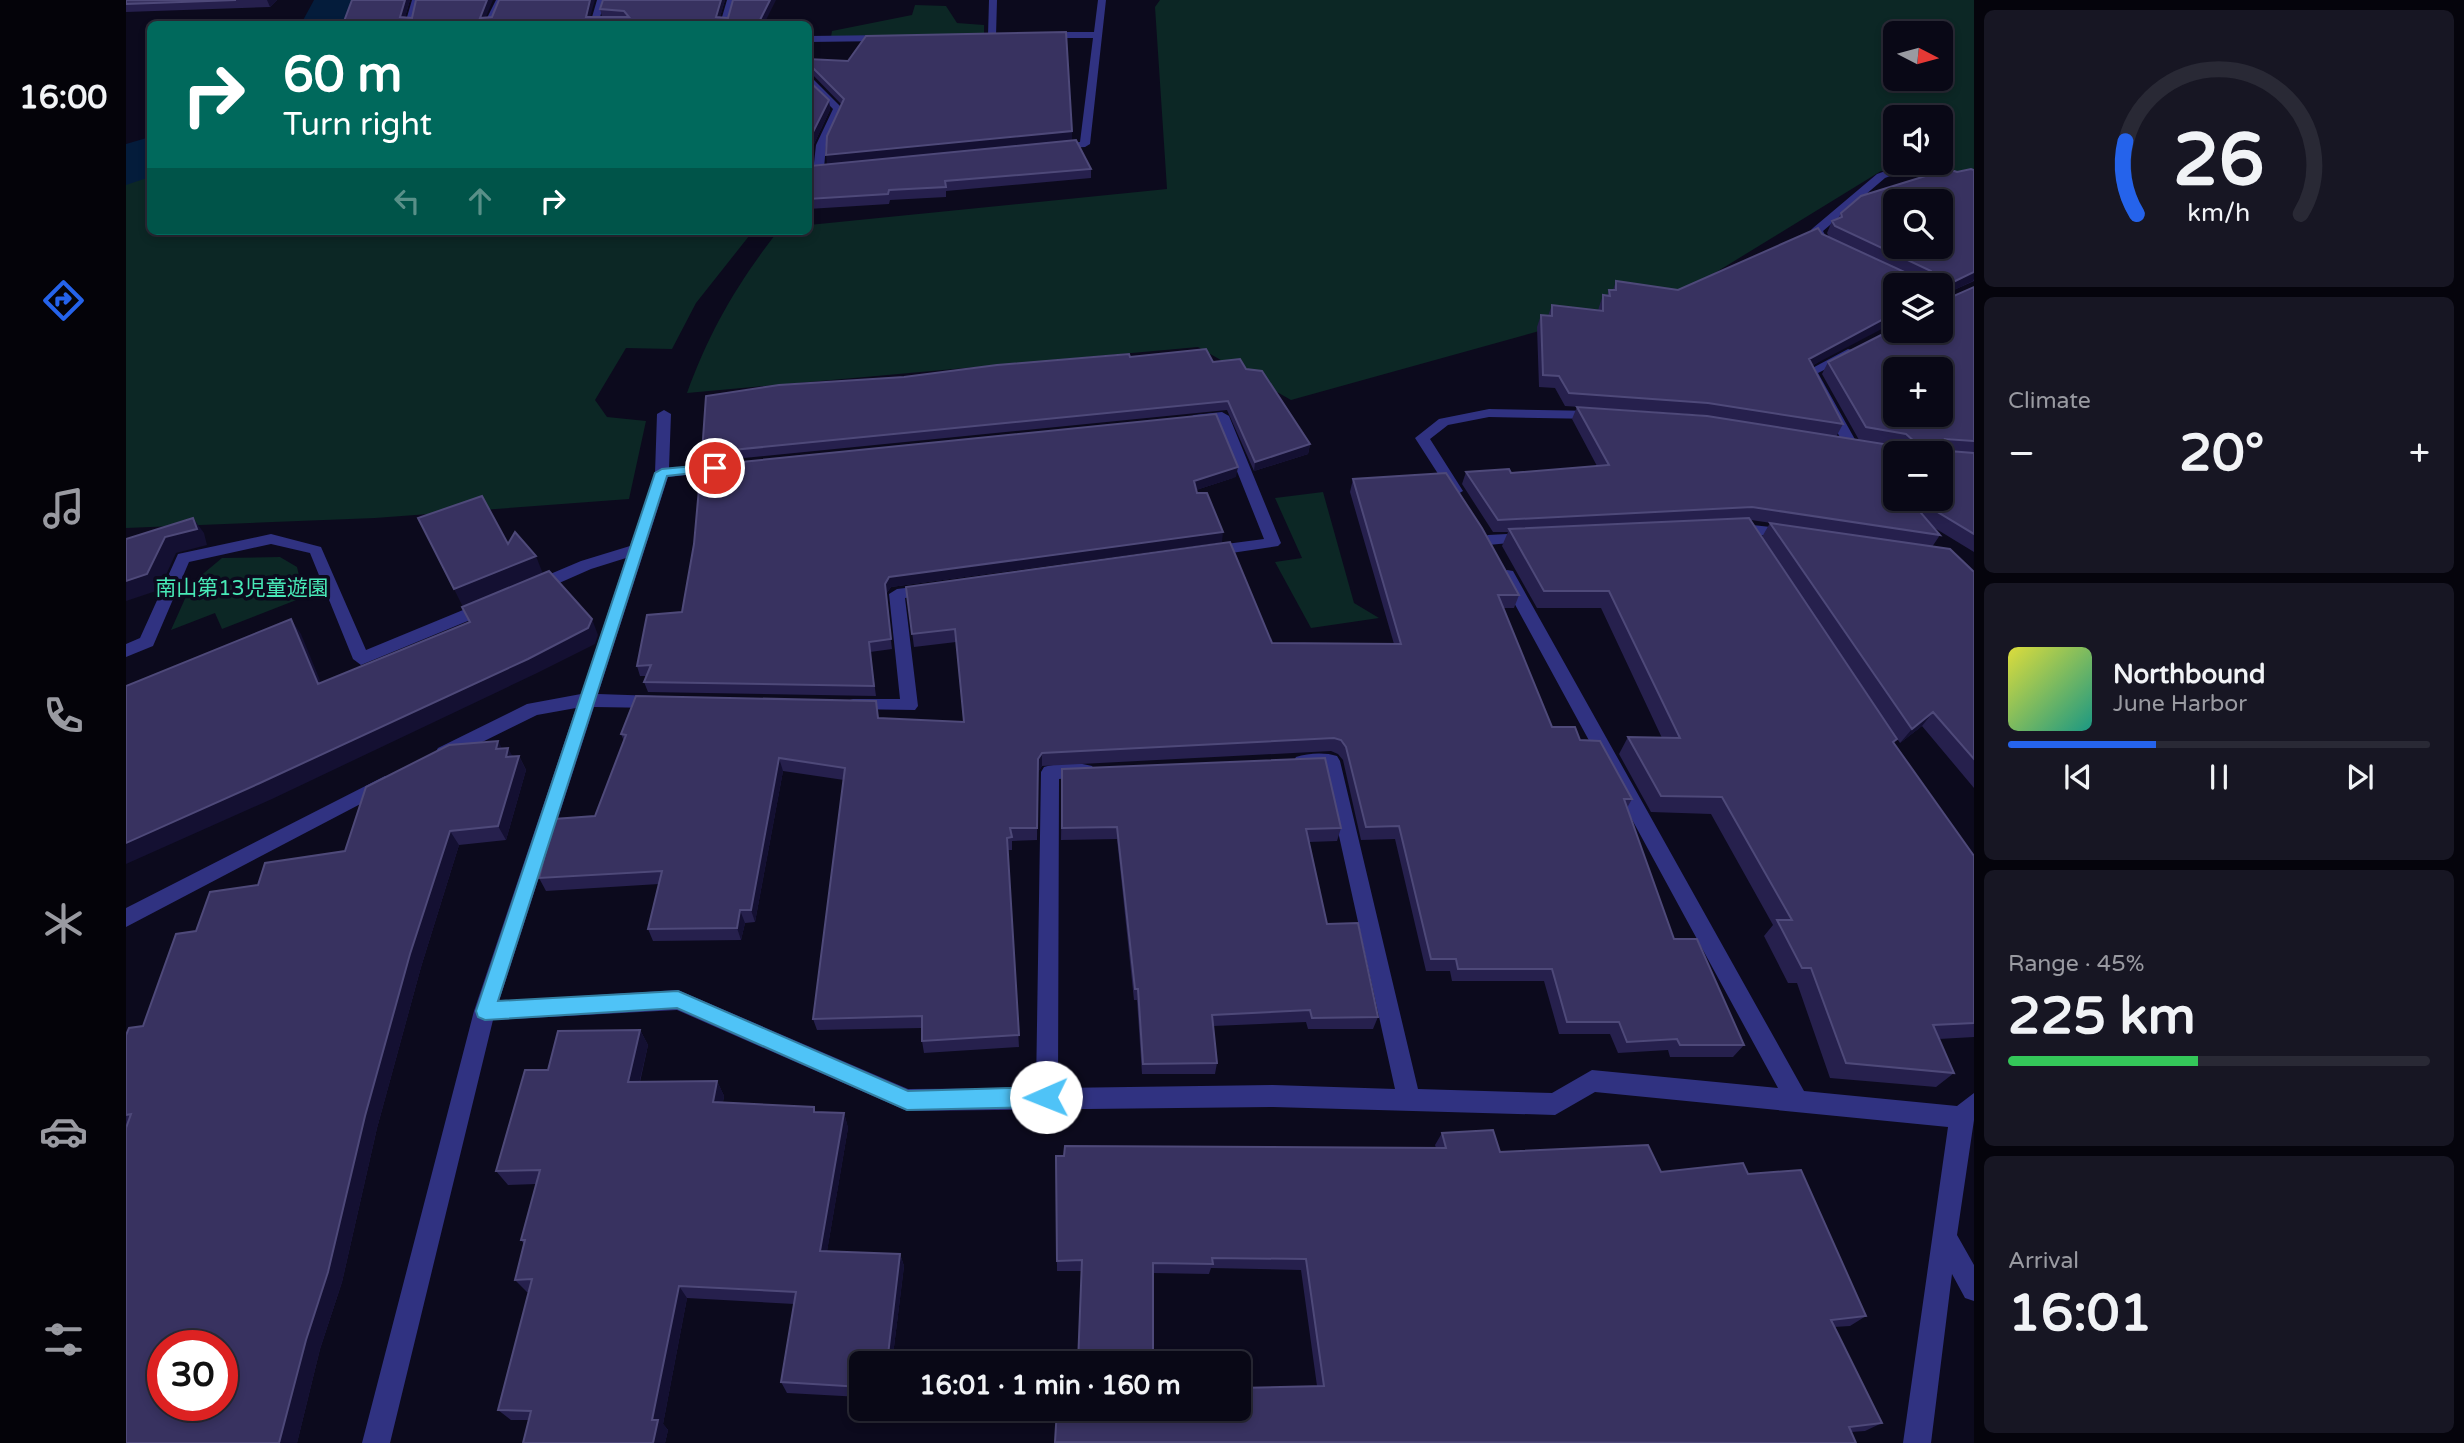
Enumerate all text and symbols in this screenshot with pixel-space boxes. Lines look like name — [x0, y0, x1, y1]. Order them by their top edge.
north arrow — [1883, 21, 1953, 91]
map controls — [1883, 21, 1953, 511]
text: 60 m — [283, 46, 402, 105]
icon: right — [168, 49, 259, 140]
text: 16:00 — [19, 79, 107, 117]
button: sound — [1883, 105, 1953, 175]
text: Turn right — [283, 106, 432, 144]
text: 26 — [2173, 118, 2265, 206]
icon: left — [388, 182, 426, 220]
icon: ahead — [461, 182, 499, 220]
icon: right — [534, 182, 572, 220]
button: search — [1883, 189, 1953, 259]
text: km/h — [2188, 198, 2250, 228]
button: layers — [1883, 273, 1953, 343]
icon: directions — [39, 276, 88, 325]
button: + — [1883, 357, 1953, 427]
text: Climate — [2008, 387, 2091, 415]
text: 20° — [2179, 422, 2264, 485]
text: − — [2008, 431, 2035, 477]
text: + — [2409, 431, 2430, 477]
pin — [685, 438, 745, 498]
button: − — [1883, 441, 1953, 511]
icon: arrive — [696, 449, 734, 487]
icon: music — [39, 484, 88, 533]
park label: 南山第13児童遊園 — [155, 576, 329, 601]
text: Northbound — [2113, 659, 2265, 690]
text: June Harbor — [2113, 690, 2247, 718]
icon: phone — [39, 691, 88, 740]
icon: previous — [2059, 758, 2097, 796]
icon: pause — [2200, 758, 2238, 796]
icon: next — [2341, 758, 2379, 796]
icon: climate — [39, 899, 88, 948]
text: Range · 45% — [2008, 950, 2144, 978]
text: 225 km — [2008, 985, 2196, 1048]
position arrow — [1009, 1060, 1083, 1134]
icon: car — [39, 1107, 88, 1156]
text: Arrival — [2008, 1247, 2079, 1275]
text: 16:01 — [2008, 1282, 2152, 1345]
icon: filters — [39, 1315, 88, 1364]
speed limit sign: 30 — [147, 1330, 238, 1421]
text: 16:01 · 1 min · 160 m — [919, 1370, 1181, 1401]

